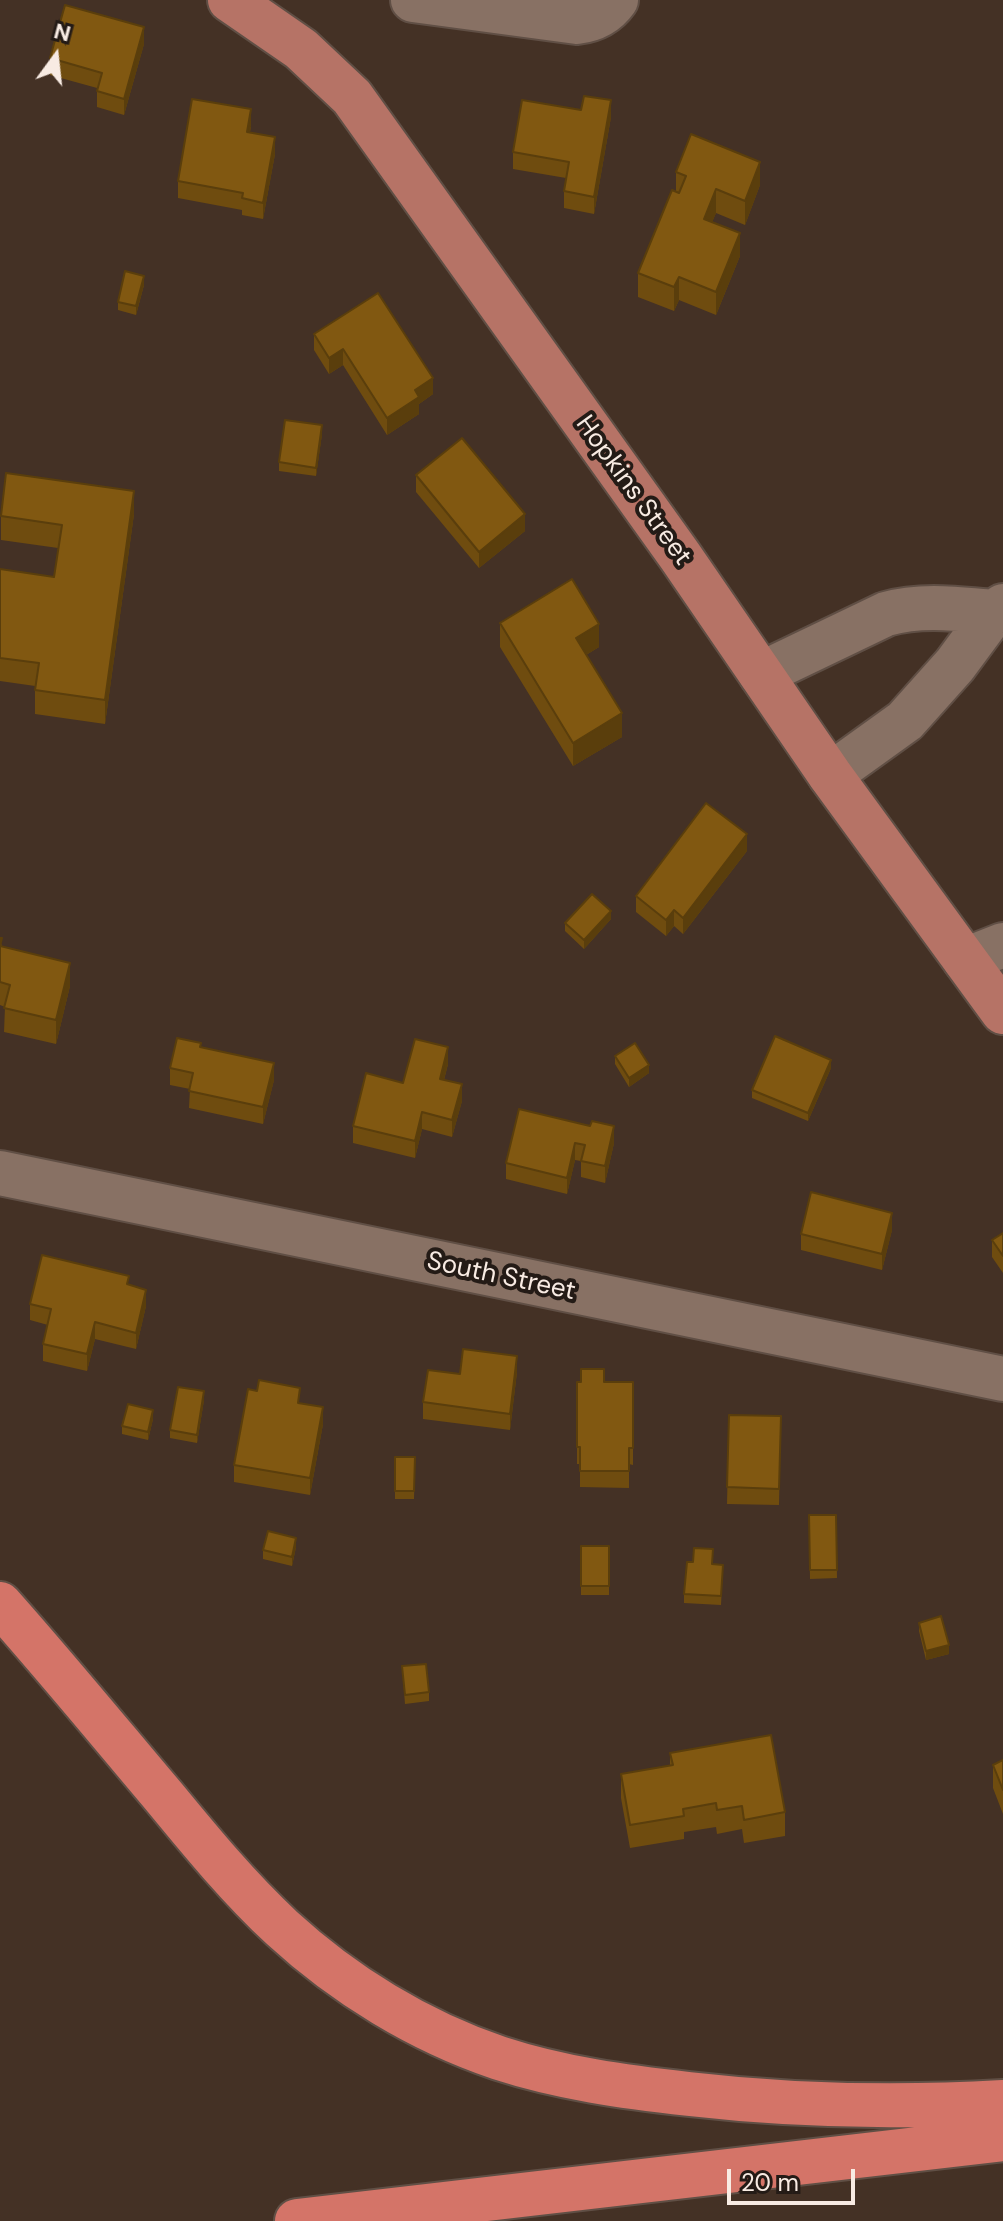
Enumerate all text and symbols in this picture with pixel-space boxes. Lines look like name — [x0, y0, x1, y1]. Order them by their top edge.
north arrow — [16, 16, 96, 96]
text: N — [51, 16, 74, 48]
street label: Hopkins Street — [568, 410, 698, 572]
street label: South Street — [424, 1246, 578, 1308]
scale bar — [731, 2153, 859, 2203]
text: 20 m — [741, 2167, 799, 2198]

